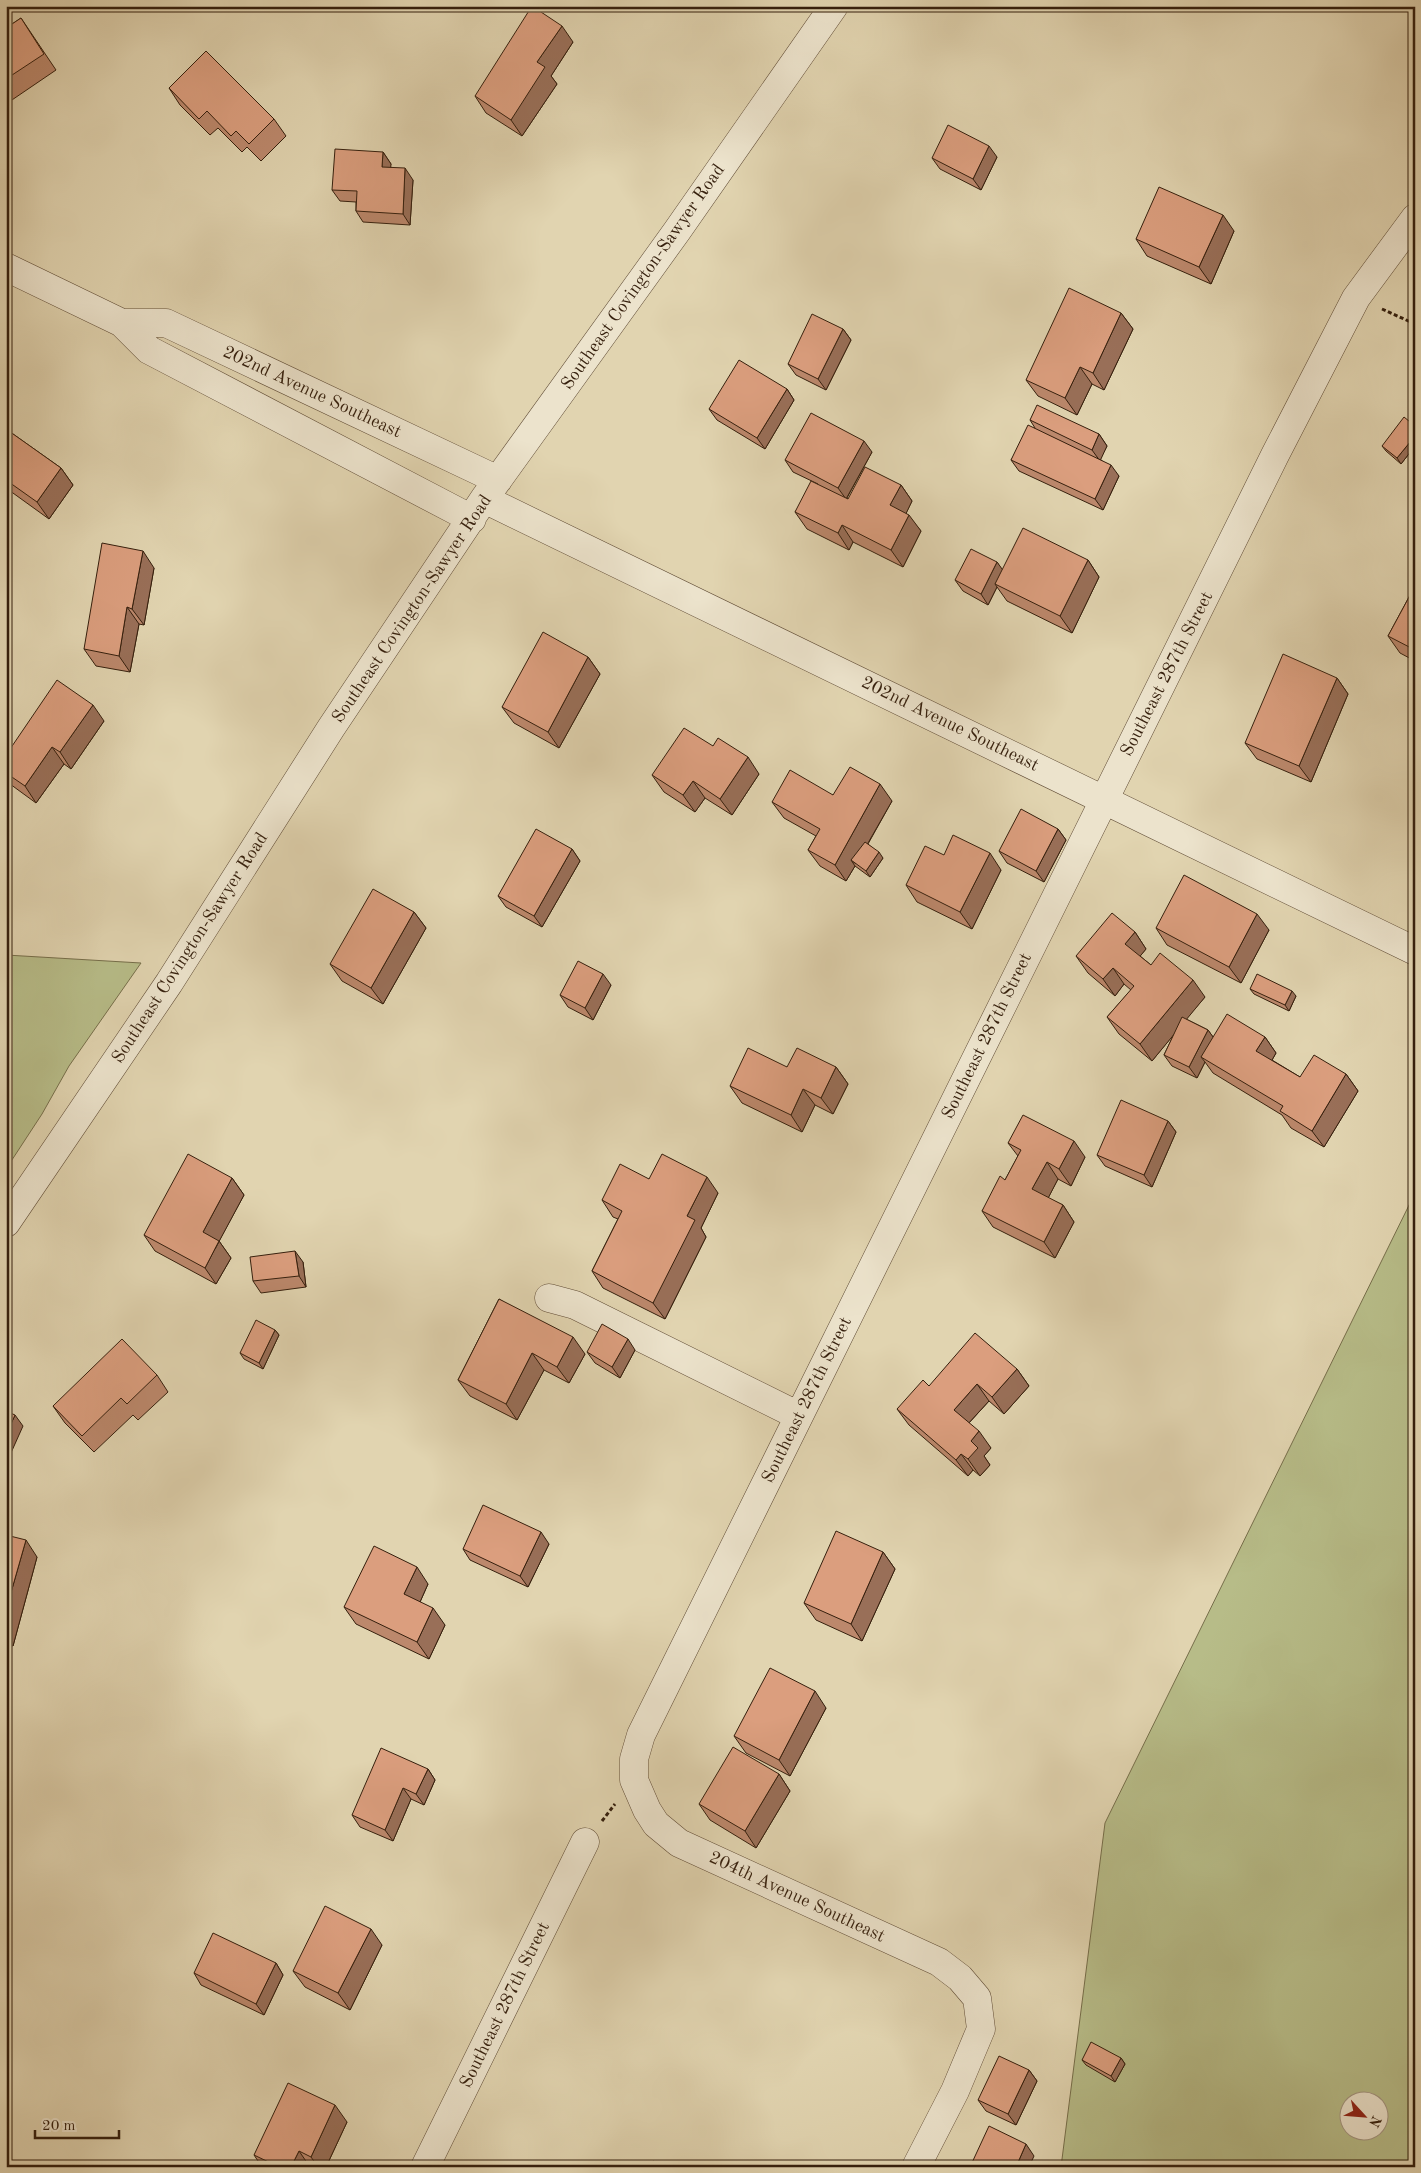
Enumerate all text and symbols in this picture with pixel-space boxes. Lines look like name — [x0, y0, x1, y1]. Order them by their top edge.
street label: Southeast Covington-Sawyer Road — [558, 161, 728, 393]
street label: 202nd Avenue Southeast — [220, 343, 404, 441]
street label: Southeast Covington-Sawyer Road — [329, 492, 495, 726]
street label: Southeast 287th Street — [1118, 589, 1216, 759]
street label: 202nd Avenue Southeast — [859, 673, 1041, 775]
street label: Southeast Covington-Sawyer Road — [109, 830, 271, 1066]
street label: Southeast 287th Street — [939, 950, 1035, 1122]
street label: Southeast 287th Street — [759, 1314, 855, 1486]
street label: 204th Avenue Southeast — [706, 1848, 888, 1946]
street label: Southeast 287th Street — [457, 1919, 553, 2091]
north arrow — [1338, 2090, 1388, 2140]
scale bar — [35, 2108, 119, 2140]
text: N — [1366, 2113, 1383, 2129]
text: 20 m — [42, 2119, 76, 2134]

